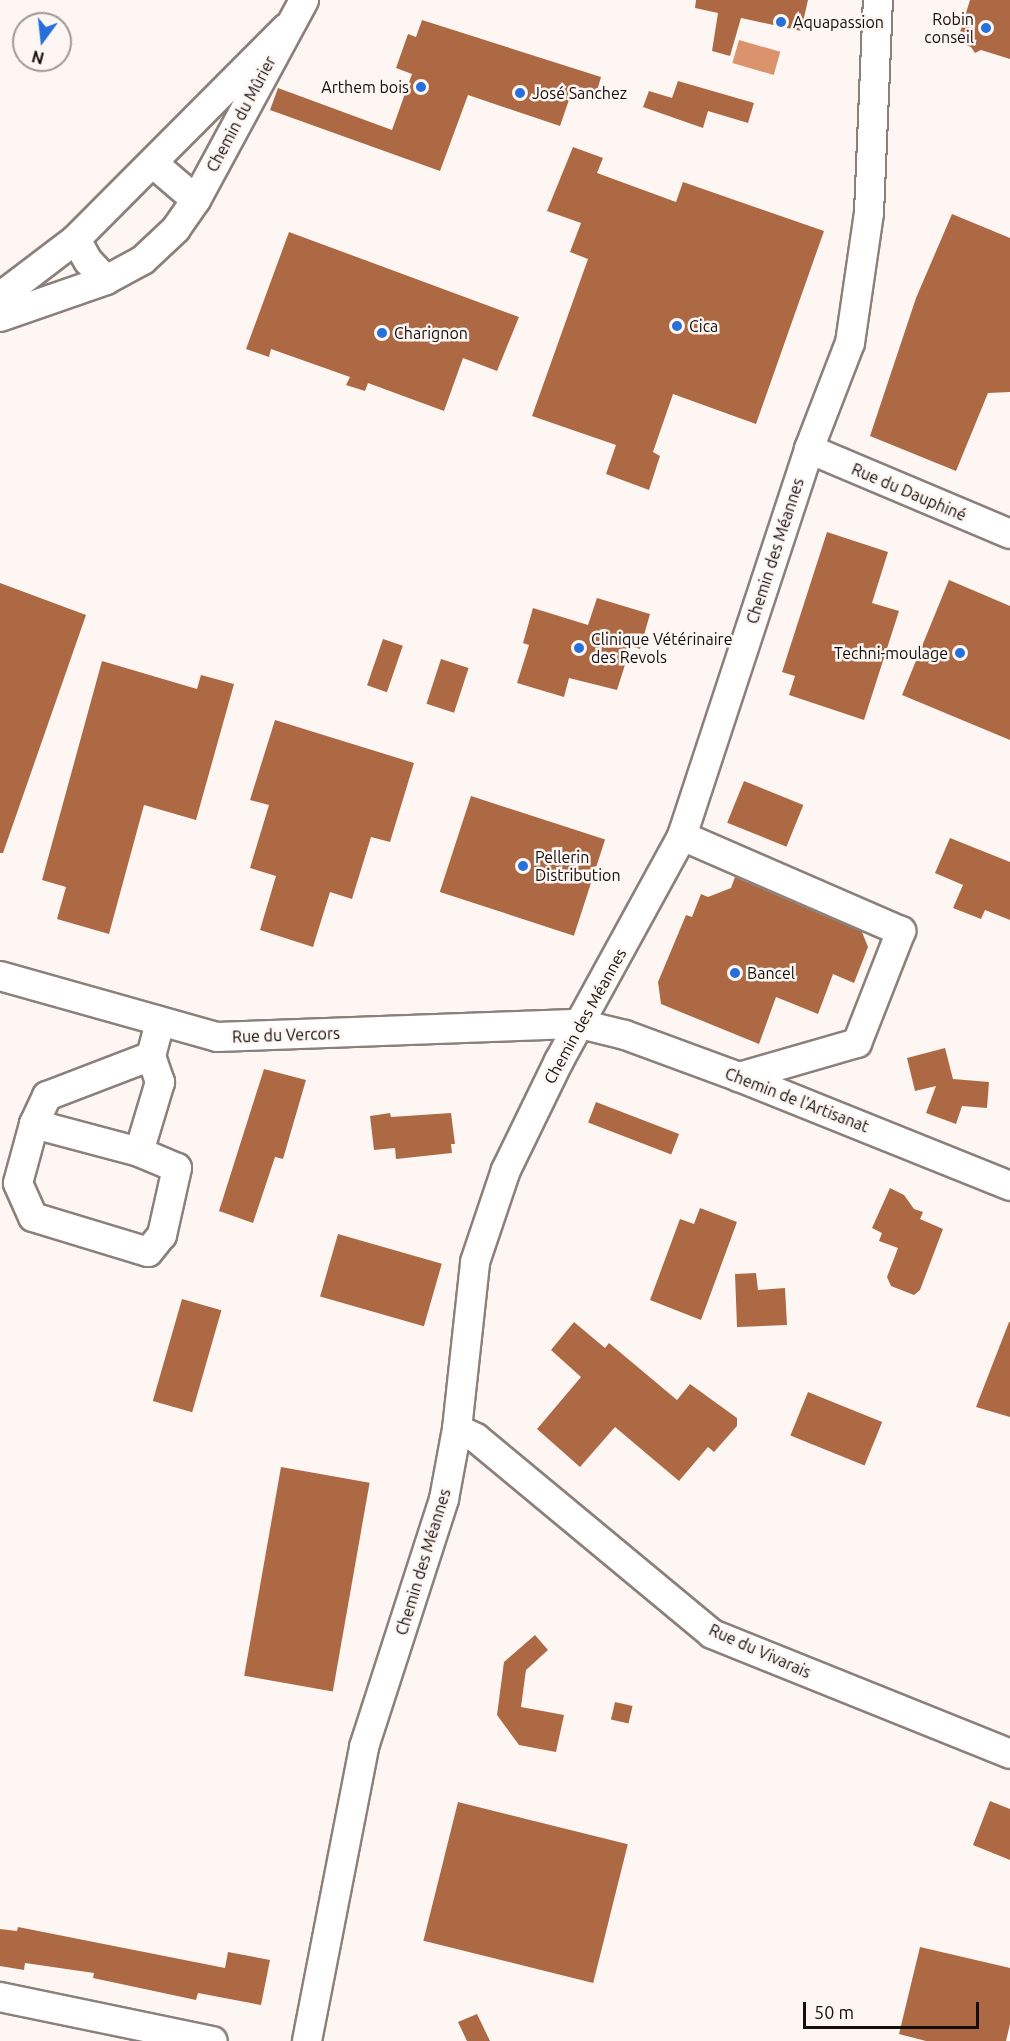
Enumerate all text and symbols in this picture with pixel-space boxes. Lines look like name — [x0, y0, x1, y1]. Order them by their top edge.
place label: Robin conseil — [924, 9, 974, 47]
north arrow — [12, 12, 72, 72]
place label: Aquapassion — [793, 12, 884, 32]
marker: Aquapassion — [774, 15, 788, 29]
marker: Robin conseil — [979, 21, 993, 35]
text: N — [30, 47, 46, 68]
street label: Chemin du Mûrier — [202, 53, 280, 175]
place label: Arthem bois — [321, 77, 409, 97]
marker: Arthem bois — [414, 80, 428, 94]
place label: José Sanchez — [532, 83, 627, 103]
marker: José Sanchez — [513, 86, 527, 100]
place label: Cica — [689, 316, 718, 336]
marker: Cica — [670, 319, 684, 333]
place label: Charignon — [394, 323, 468, 343]
marker: Charignon — [375, 326, 389, 340]
street label: Rue du Dauphiné — [849, 459, 969, 525]
street label: Chemin des Méannes — [742, 476, 808, 626]
place label: Clinique Vétérinaire des Revols — [591, 629, 732, 667]
marker: Clinique Vétérinaire des Revols — [572, 641, 586, 655]
place label: Techni-moulage — [834, 643, 948, 663]
marker: Techni-moulage — [953, 646, 967, 660]
place label: Pellerin Distribution — [535, 847, 621, 885]
marker: Pellerin Distribution — [516, 859, 530, 873]
street label: Chemin des Méannes — [540, 945, 630, 1087]
place label: Bancel — [747, 963, 795, 983]
marker: Bancel — [728, 966, 742, 980]
street label: Rue du Vercors — [232, 1024, 340, 1046]
street label: Chemin de l'Artisanat — [722, 1064, 872, 1136]
street label: Chemin des Méannes — [392, 1486, 454, 1638]
street label: Rue du Vivarais — [706, 1620, 814, 1682]
scale bar — [806, 1990, 982, 2028]
text: 50 m — [814, 2002, 854, 2022]

